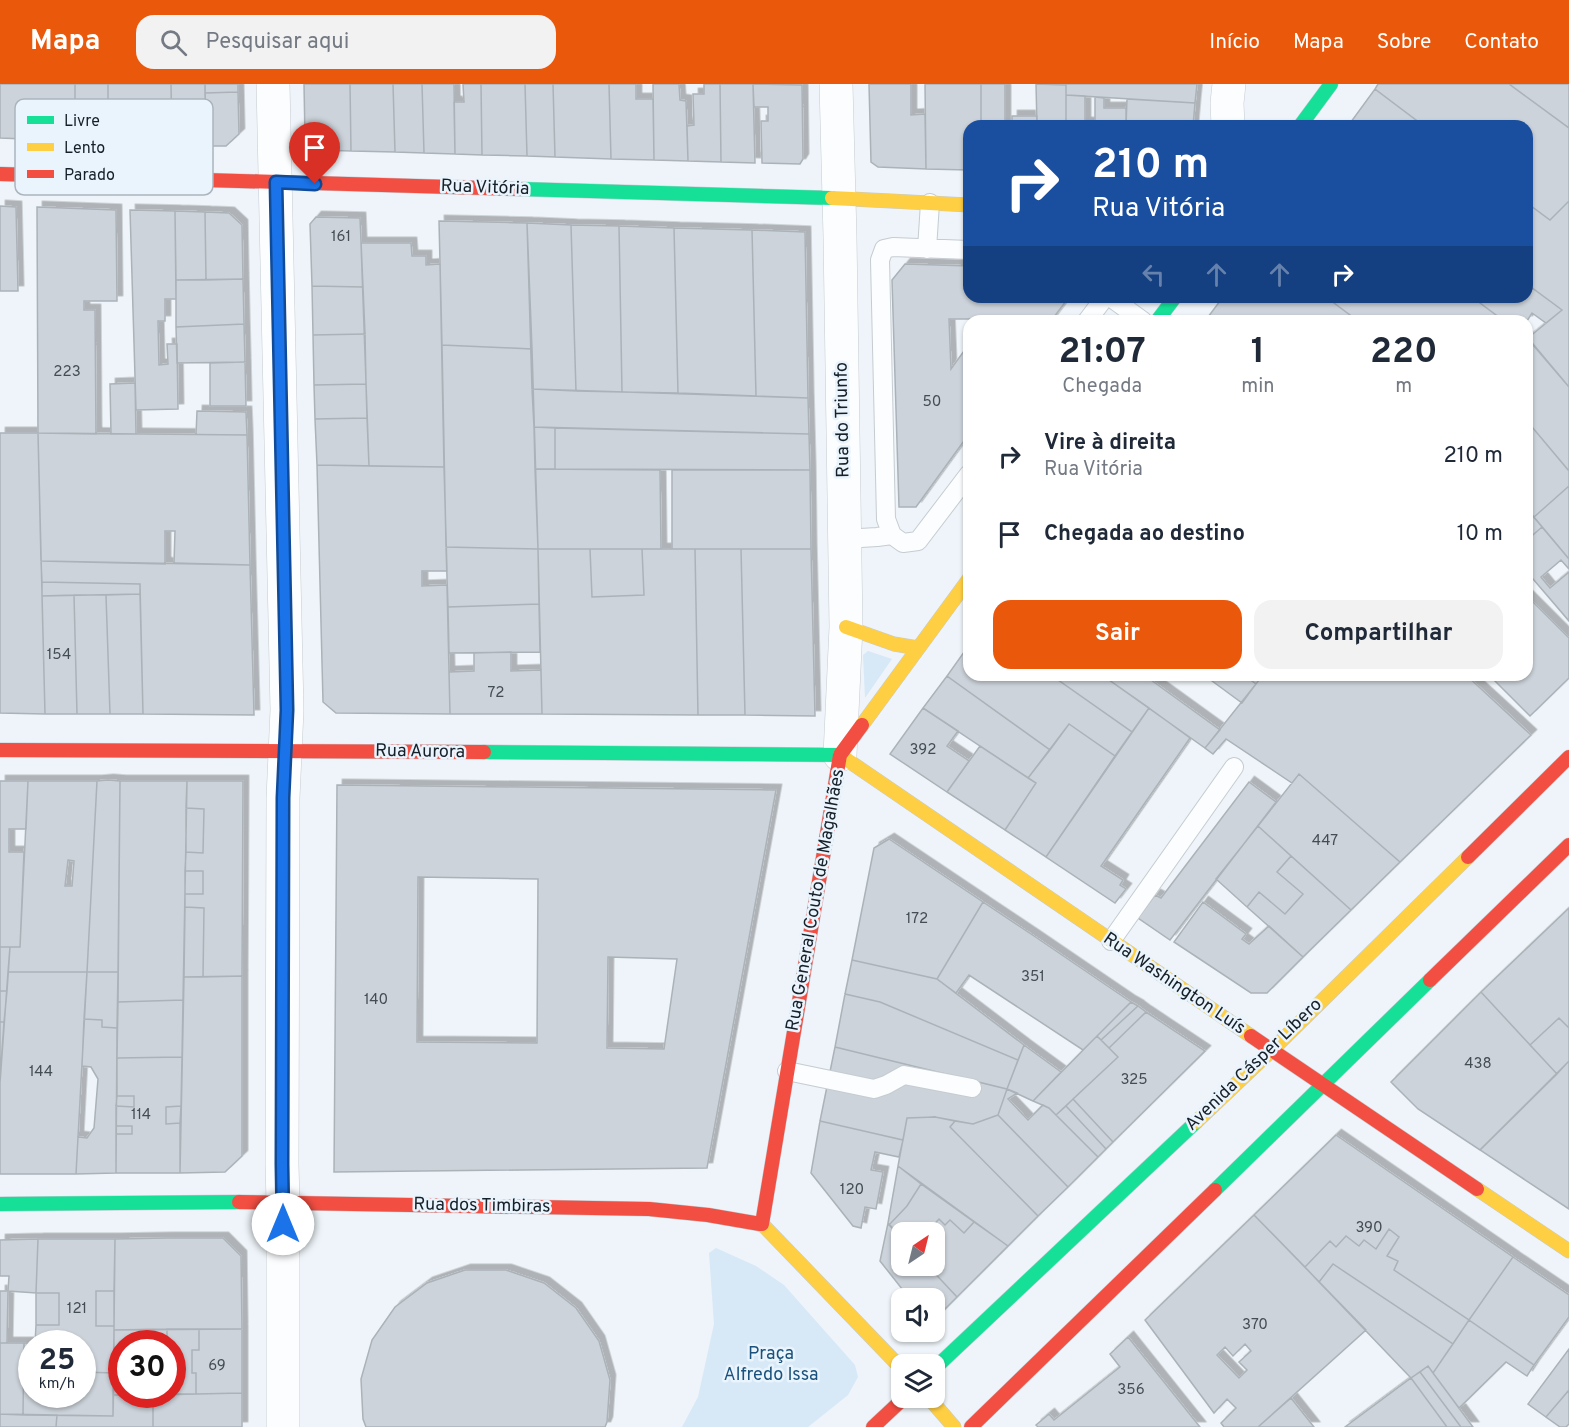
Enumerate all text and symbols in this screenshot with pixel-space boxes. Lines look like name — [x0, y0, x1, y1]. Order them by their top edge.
search box — [136, 15, 556, 69]
text: Mapa — [30, 24, 100, 60]
icon: search — [157, 26, 190, 59]
text: Pesquisar aqui — [205, 29, 349, 56]
text: Início — [1209, 29, 1260, 56]
text: Mapa — [1293, 29, 1344, 56]
text: Sobre — [1377, 29, 1431, 56]
text: Contato — [1464, 29, 1539, 56]
legend — [15, 99, 213, 195]
text: Livre — [64, 112, 100, 132]
pin — [289, 122, 340, 184]
icon: arrive — [298, 131, 331, 164]
text: Lento — [64, 139, 105, 159]
text: 210 m — [1092, 140, 1209, 193]
icon: right — [993, 144, 1071, 222]
text: Parado — [64, 166, 115, 186]
street label: Rua Vitória — [440, 175, 530, 201]
text: Rua Vitória — [1092, 192, 1225, 226]
house number: 161 — [331, 228, 351, 247]
icon: left — [1137, 258, 1170, 291]
icon: ahead — [1200, 258, 1233, 291]
icon: ahead — [1263, 258, 1296, 291]
icon: right — [1326, 258, 1359, 291]
text: 21:07 — [1058, 330, 1146, 376]
text: 1 — [1251, 330, 1265, 376]
text: 220 — [1370, 330, 1438, 376]
street label: Rua do Triunfo — [830, 362, 856, 478]
house number: 223 — [53, 363, 81, 382]
text: Chegada — [1062, 374, 1142, 400]
text: min — [1241, 374, 1275, 400]
text: m — [1395, 374, 1412, 400]
house number: 50 — [923, 393, 941, 412]
text: Vire à direita — [1044, 430, 1176, 457]
icon: right — [993, 440, 1026, 473]
text: 210 m — [1443, 443, 1503, 470]
text: Rua Vitória — [1044, 457, 1143, 483]
icon: arrive — [993, 518, 1026, 551]
text: Chegada ao destino — [1044, 521, 1245, 548]
text: 10 m — [1457, 521, 1503, 548]
button: Sair — [993, 600, 1242, 669]
button: Compartilhar — [1254, 600, 1503, 669]
house number: 154 — [47, 646, 71, 665]
house number: 72 — [488, 684, 504, 703]
street label: Rua Aurora — [375, 740, 465, 764]
house number: 392 — [910, 741, 936, 760]
street label: Rua General Couto de Magalhães — [782, 767, 850, 1033]
house number: 447 — [1312, 832, 1338, 851]
house number: 172 — [906, 910, 928, 929]
street label: Rua Washington Luís — [1098, 928, 1250, 1040]
house number: 351 — [1021, 968, 1045, 987]
house number: 140 — [364, 991, 388, 1010]
street label: Avenida Cásper Líbero — [1181, 994, 1327, 1136]
house number: 438 — [1464, 1055, 1492, 1074]
house number: 144 — [29, 1063, 53, 1082]
house number: 325 — [1120, 1071, 1148, 1090]
house number: 114 — [131, 1106, 151, 1125]
house number: 120 — [840, 1181, 864, 1200]
position arrow — [251, 1192, 315, 1256]
street label: Rua dos Timbiras — [413, 1193, 551, 1219]
house number: 390 — [1355, 1219, 1383, 1238]
north arrow — [891, 1222, 945, 1276]
map controls — [891, 1222, 945, 1408]
button: sound — [891, 1288, 945, 1342]
house number: 121 — [67, 1300, 87, 1319]
house number: 370 — [1242, 1316, 1268, 1335]
speed limit sign: 30 — [108, 1330, 186, 1408]
text: 25 — [39, 1343, 75, 1380]
park label: Praça Alfredo Issa — [724, 1343, 818, 1387]
button: layers — [891, 1354, 945, 1408]
house number: 69 — [208, 1357, 226, 1376]
text: km/h — [39, 1375, 75, 1394]
house number: 356 — [1117, 1381, 1145, 1400]

